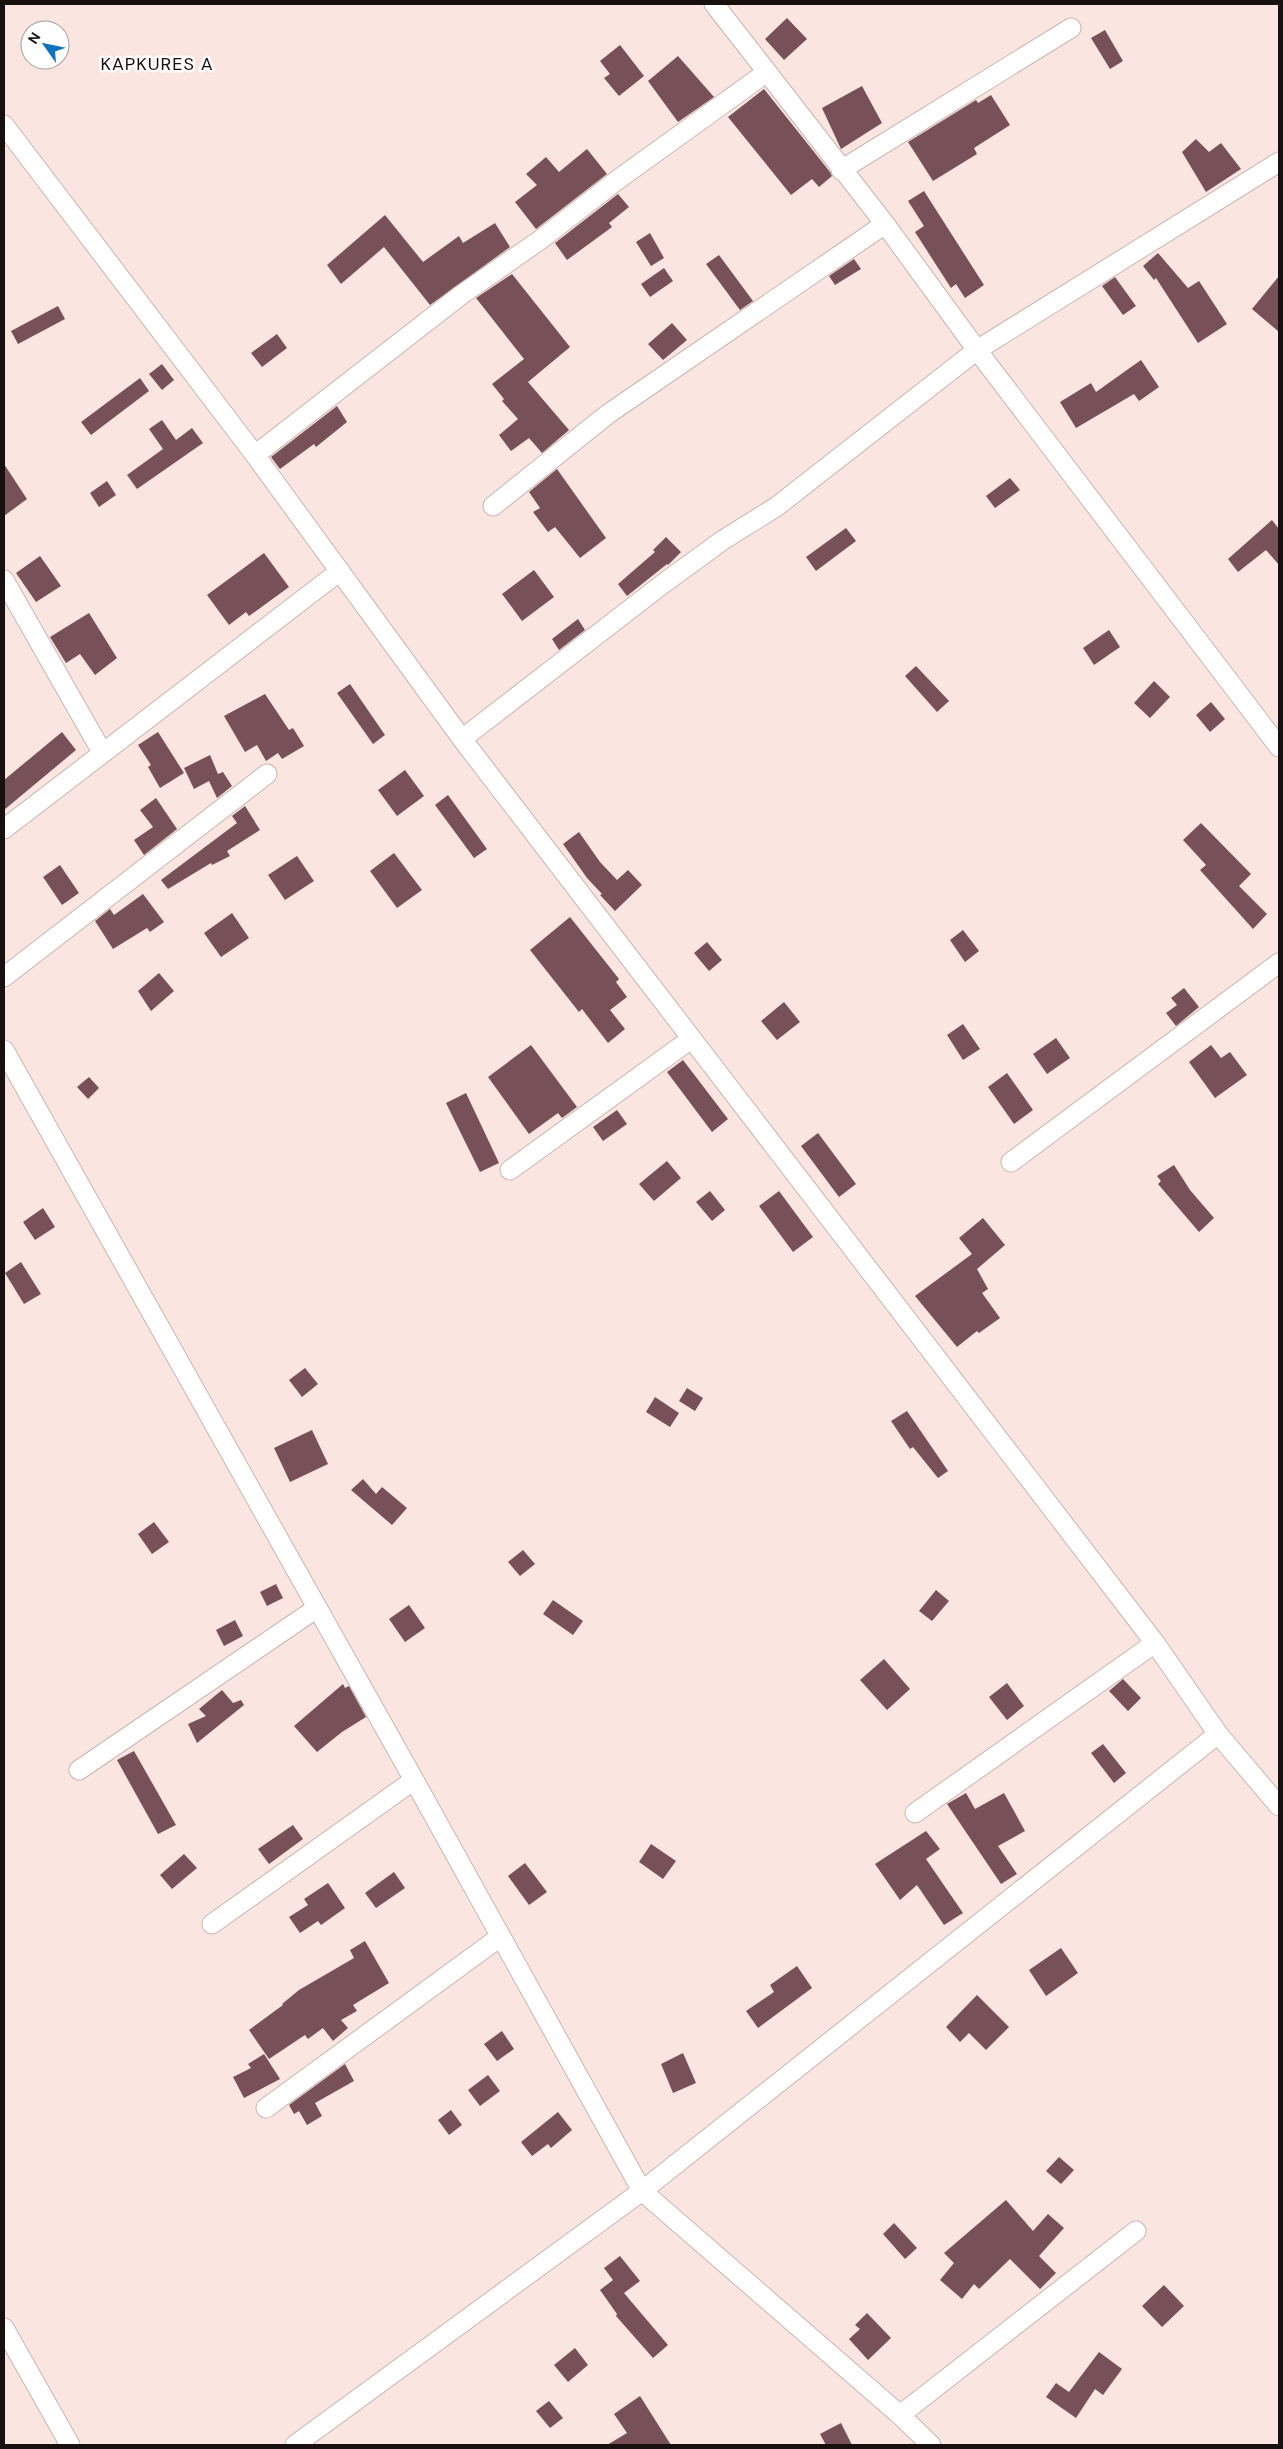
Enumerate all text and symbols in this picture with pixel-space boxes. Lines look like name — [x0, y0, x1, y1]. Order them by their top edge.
north arrow — [20, 20, 70, 70]
text: N — [24, 29, 44, 47]
district label: KAPKURES A — [100, 52, 214, 76]

